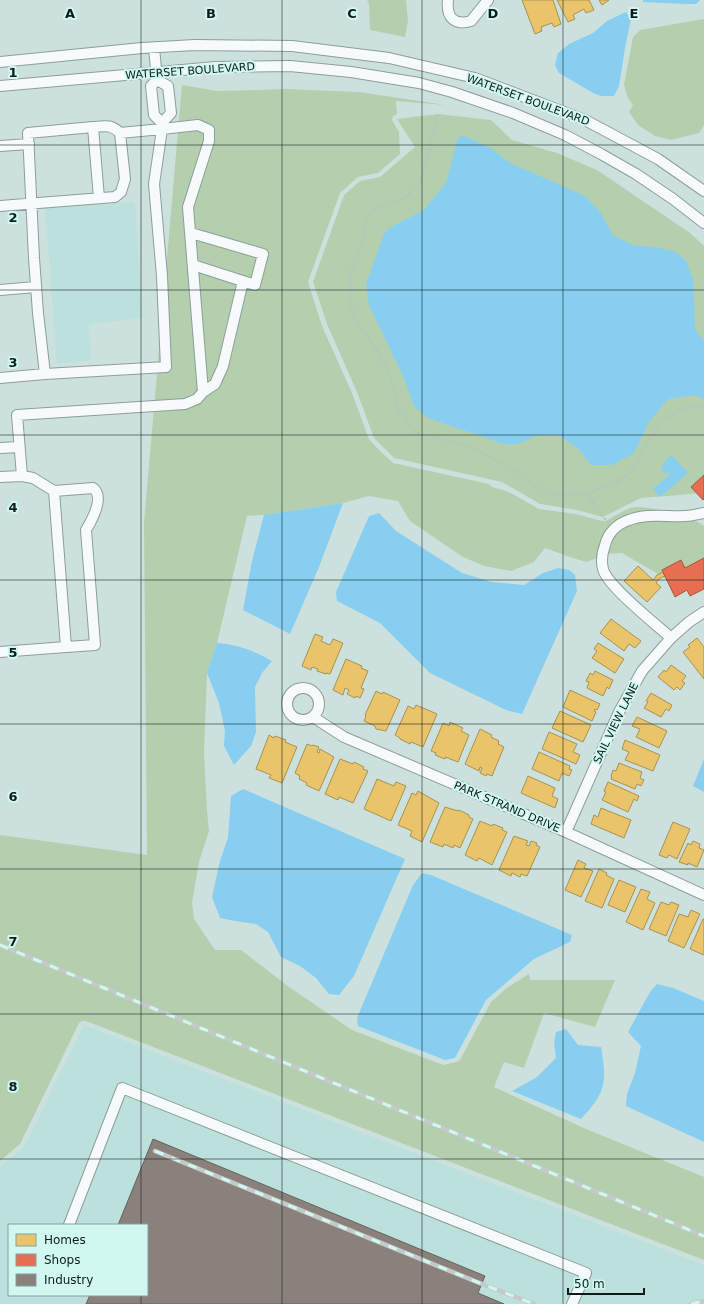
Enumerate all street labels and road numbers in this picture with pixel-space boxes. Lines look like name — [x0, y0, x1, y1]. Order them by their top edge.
street label: WATERSET BOULEVARD — [125, 60, 255, 82]
street label: WATERSET BOULEVARD — [465, 72, 591, 128]
street label: SAIL VIEW LANE — [591, 680, 641, 766]
street label: PARK STRAND DRIVE — [452, 779, 562, 835]

